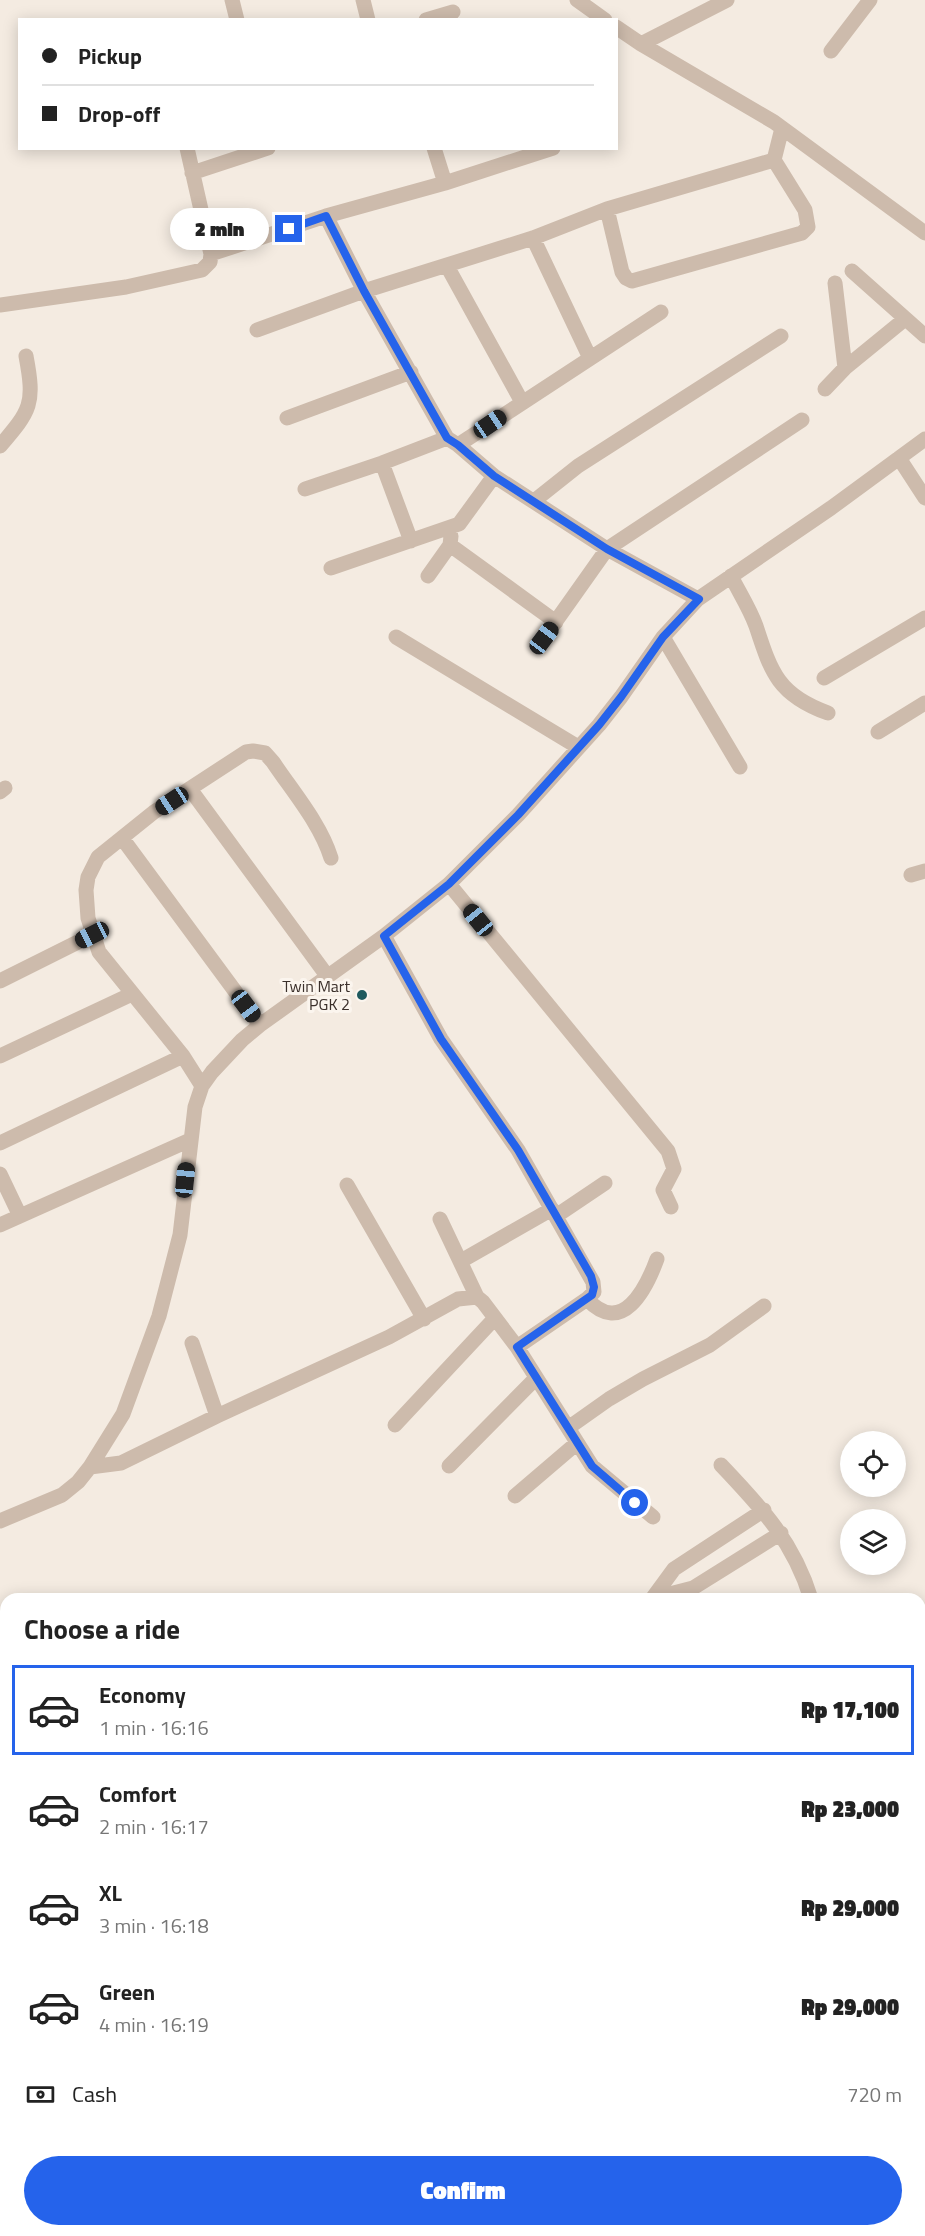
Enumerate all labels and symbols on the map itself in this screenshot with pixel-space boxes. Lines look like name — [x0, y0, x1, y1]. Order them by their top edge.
callout: 2 min — [169, 208, 268, 250]
route end — [275, 215, 302, 242]
car — [470, 406, 510, 442]
car — [526, 618, 562, 658]
car — [152, 784, 192, 818]
car — [460, 900, 496, 940]
car — [72, 919, 112, 951]
place label: Twin Mart PGK 2 — [282, 974, 350, 1016]
car — [228, 986, 264, 1026]
marker: Twin Mart PGK 2 — [355, 988, 369, 1002]
car — [174, 1161, 196, 1199]
route start — [621, 1489, 648, 1516]

